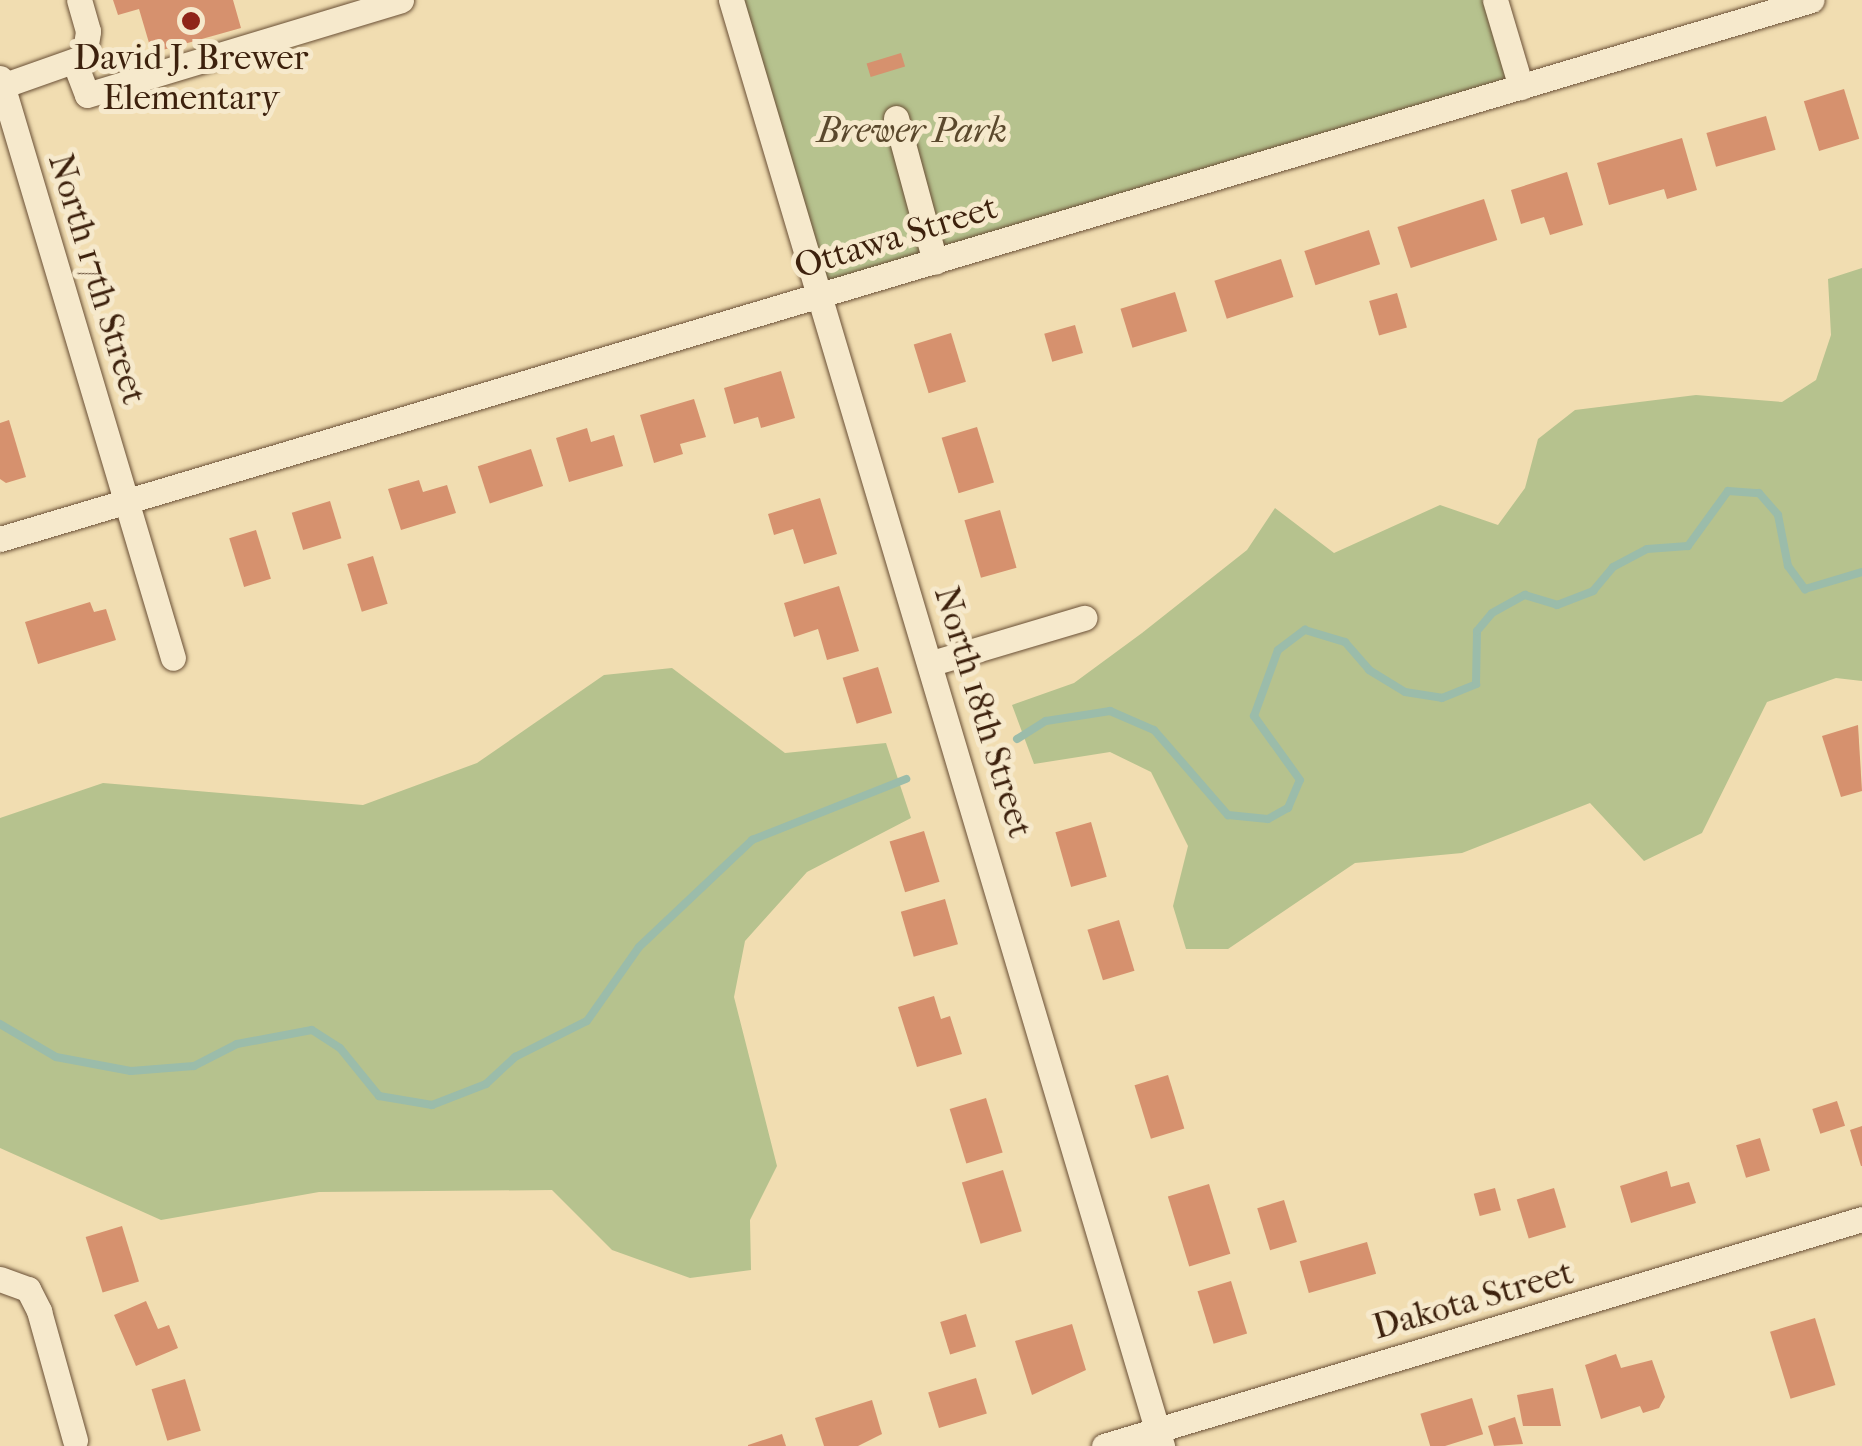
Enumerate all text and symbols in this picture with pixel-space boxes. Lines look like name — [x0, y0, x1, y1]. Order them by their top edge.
marker: David J. Brewer Elementary — [180, 10, 202, 32]
place label: David J. Brewer Elementary — [73, 37, 309, 119]
park label: Brewer Park — [817, 110, 1007, 152]
street label: North 17th Street — [39, 149, 155, 409]
street label: Ottawa Street — [789, 186, 1003, 288]
street label: North 18th Street — [925, 581, 1041, 843]
street label: Dakota Street — [1368, 1251, 1578, 1349]

